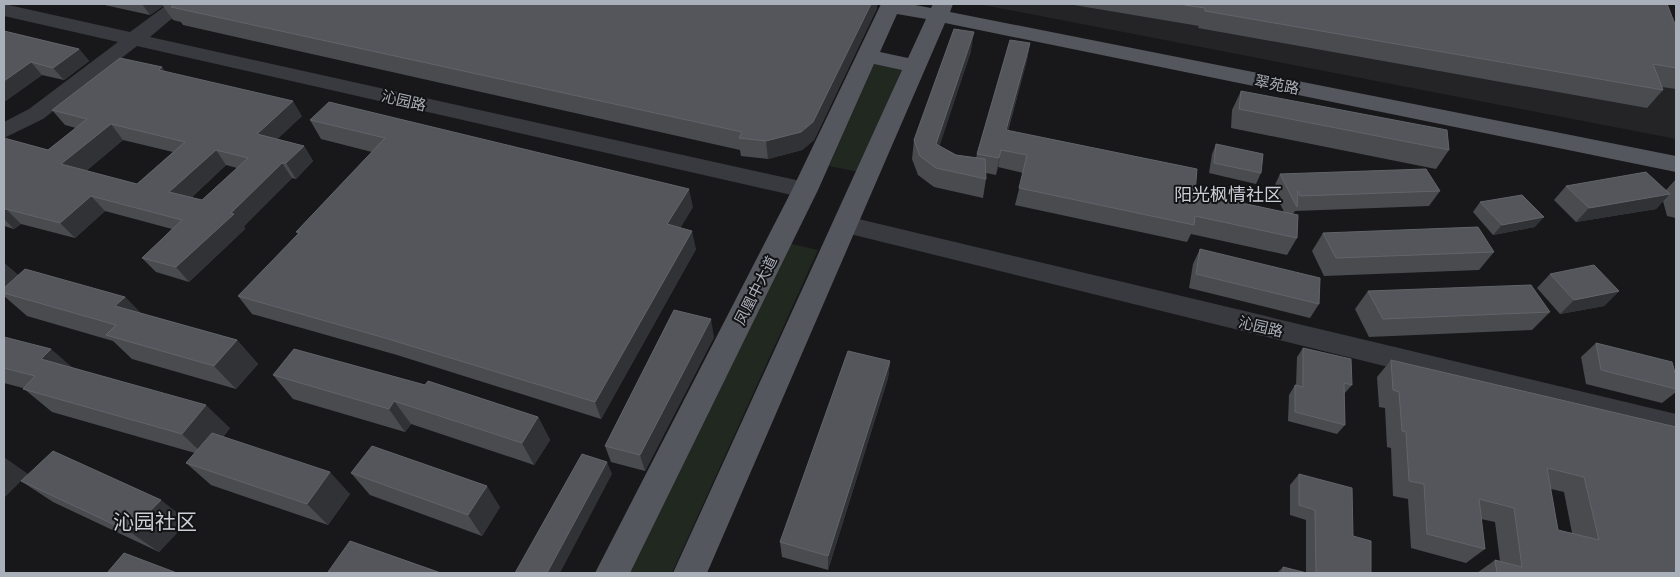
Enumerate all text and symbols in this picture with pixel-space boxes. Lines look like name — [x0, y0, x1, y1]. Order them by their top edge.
street label: 翠苑路 — [1253, 71, 1301, 97]
street label: 沁园路 — [380, 86, 428, 114]
district label: 阳光枫情社区 — [1174, 183, 1282, 205]
street label: 凤凰中大道 — [730, 252, 780, 328]
street label: 沁园路 — [1237, 312, 1285, 340]
district label: 沁园社区 — [113, 508, 197, 533]

